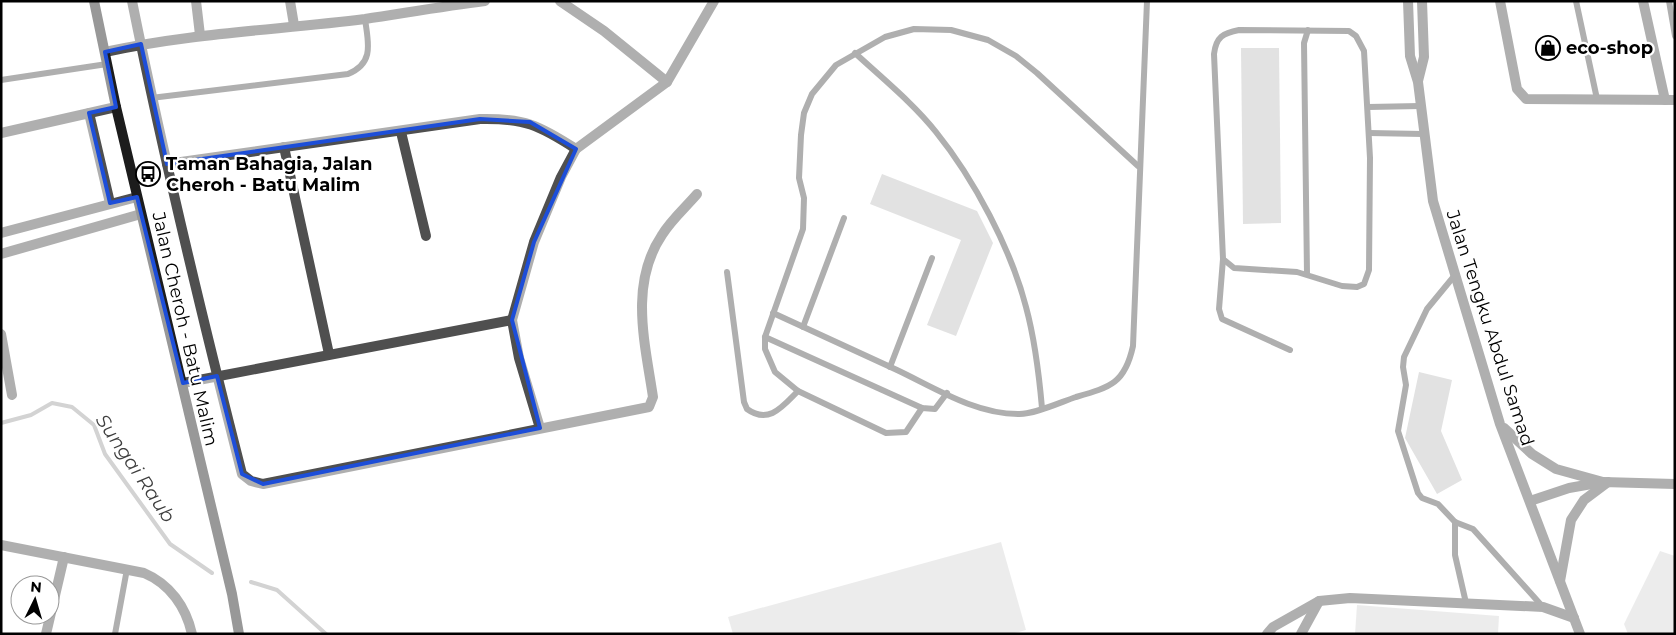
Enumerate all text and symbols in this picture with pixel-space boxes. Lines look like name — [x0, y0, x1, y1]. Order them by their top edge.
shop icon: eco-shop — [1535, 35, 1561, 61]
place label: eco-shop — [1566, 37, 1653, 59]
place label: Taman Bahagia, Jalan Cheroh - Batu Malim — [166, 153, 373, 196]
bus stop icon: Taman Bahagia, Jalan Cheroh - Batu Malim — [135, 161, 161, 187]
street label: Jalan Tengku Abdul Samad — [1441, 206, 1539, 449]
street label: Jalan Cheroh - Batu Malim — [147, 209, 223, 448]
water label: Sungai Raub — [91, 410, 180, 527]
north arrow — [10, 575, 60, 625]
text: N — [30, 578, 43, 597]

